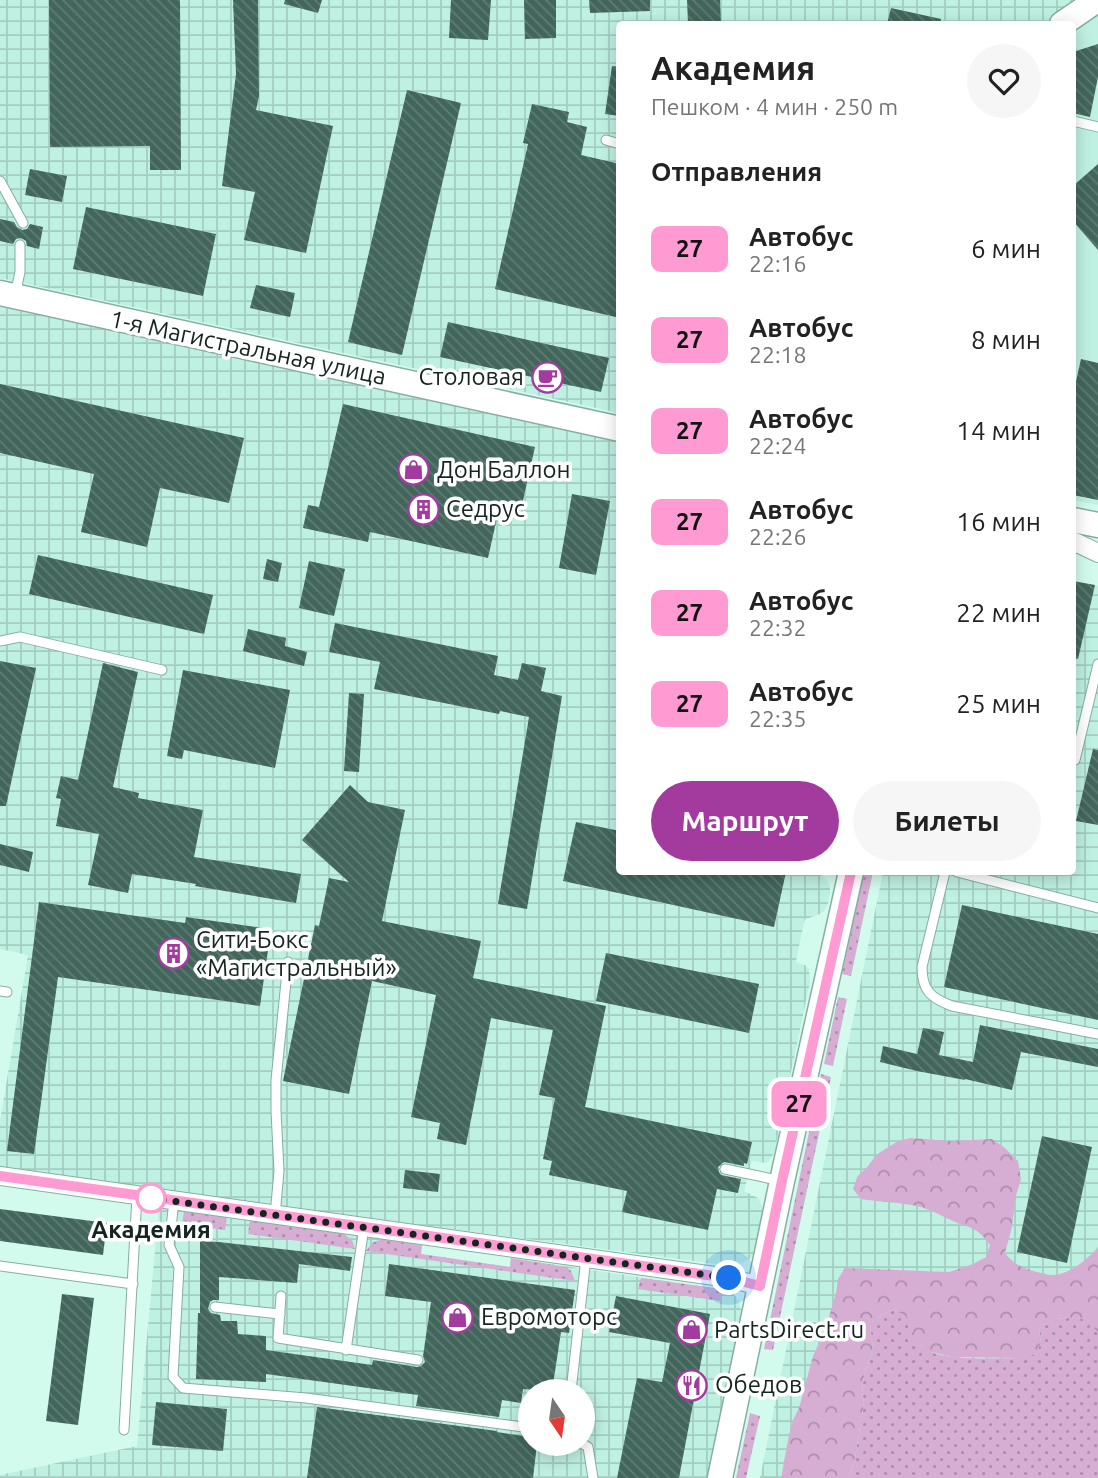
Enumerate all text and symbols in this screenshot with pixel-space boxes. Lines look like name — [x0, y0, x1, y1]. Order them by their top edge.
button: heart — [967, 44, 1041, 118]
text: Академия — [651, 49, 815, 86]
text: Пешком · 4 мин · 250 m — [651, 94, 898, 119]
text: Отправления — [651, 157, 822, 186]
text: Автобус — [749, 222, 853, 251]
text: 6 мин — [971, 234, 1041, 263]
text: 27 — [676, 235, 703, 262]
text: 22:16 — [749, 251, 807, 276]
street label: 1-я Магистральная улица — [108, 305, 389, 390]
text: Автобус — [749, 313, 853, 342]
text: 8 мин — [971, 325, 1041, 354]
text: 27 — [676, 326, 703, 353]
text: 22:18 — [749, 342, 807, 367]
cafe icon: Столовая — [530, 360, 564, 394]
place label: Столовая — [418, 363, 524, 390]
text: Автобус — [749, 404, 853, 433]
text: 14 мин — [956, 416, 1041, 445]
text: 27 — [676, 417, 703, 444]
text: 22:24 — [749, 433, 807, 458]
shop icon: Дон Баллон — [397, 453, 431, 487]
place label: Дон Баллон — [437, 456, 571, 483]
building icon: Седрус — [406, 492, 440, 526]
place label: Седрус — [446, 495, 525, 522]
text: Автобус — [749, 495, 853, 524]
text: 16 мин — [956, 507, 1041, 536]
text: 27 — [676, 508, 703, 535]
text: 22:26 — [749, 524, 807, 549]
text: Автобус — [749, 586, 853, 615]
text: 22 мин — [956, 598, 1041, 627]
text: 27 — [676, 599, 703, 626]
text: 22:32 — [749, 615, 807, 640]
text: Автобус — [749, 677, 853, 706]
text: 25 мин — [956, 689, 1041, 718]
text: 27 — [676, 690, 703, 717]
text: 22:35 — [749, 706, 807, 731]
button: Маршрут — [651, 781, 839, 861]
button: Билеты — [853, 781, 1041, 861]
place label: Сити-Бокс «Магистральный» — [196, 926, 397, 981]
building icon: Сити-Бокс «Магистральный» — [156, 937, 190, 971]
line badge: 27 — [768, 1081, 830, 1127]
text: 27 — [785, 1090, 813, 1117]
marker: Академия — [136, 1183, 166, 1213]
place label: Академия — [91, 1216, 211, 1243]
your location — [711, 1260, 746, 1295]
shop icon: Евромоторс — [441, 1300, 475, 1334]
place label: Евромоторс — [481, 1303, 617, 1330]
shop icon: PartsDirect.ru — [674, 1313, 708, 1347]
place label: PartsDirect.ru — [714, 1316, 864, 1343]
restaurant icon: Обедов — [675, 1368, 709, 1402]
place label: Обедов — [715, 1371, 802, 1398]
north arrow — [518, 1379, 595, 1456]
map controls — [518, 1379, 595, 1456]

